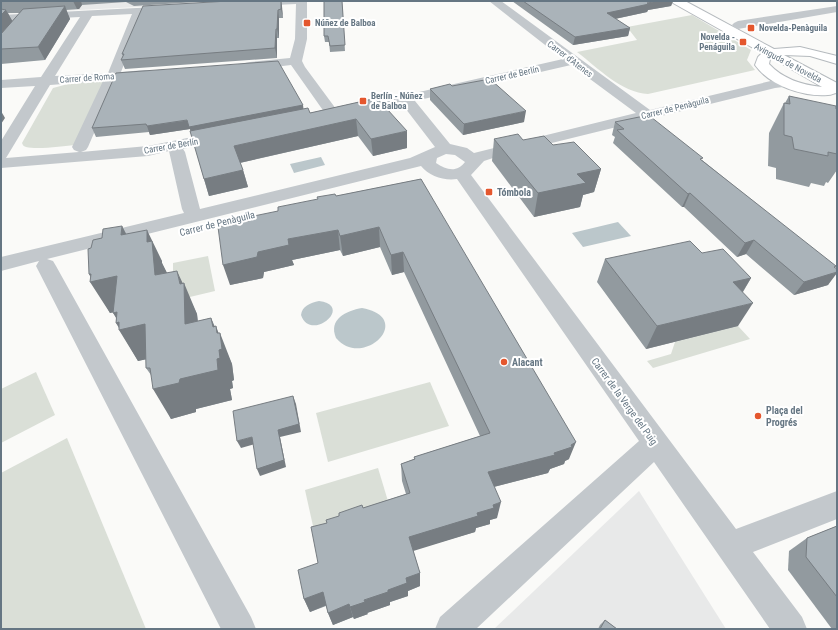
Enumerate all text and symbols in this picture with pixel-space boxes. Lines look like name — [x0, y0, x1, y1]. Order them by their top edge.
marker: Núñez de Balboa — [302, 18, 312, 28]
place label: Núñez de Balboa — [315, 18, 375, 28]
marker: Novelda-Penàguila — [746, 23, 756, 33]
place label: Novelda-Penàguila — [759, 23, 827, 33]
place label: Novelda - Penáguila — [699, 32, 735, 52]
marker: Novelda - Penáguila — [738, 37, 748, 47]
street label: Carrer d'Atenes — [545, 39, 595, 79]
street label: Avinguda de Novelda — [753, 41, 823, 85]
street label: Carrer de Berlín — [484, 64, 540, 86]
street label: Carrer de Roma — [59, 71, 115, 85]
place label: Berlín - Núñez de Balboa — [371, 91, 423, 111]
street label: Carrer de Penàguila — [640, 95, 710, 121]
marker: Berlín - Núñez de Balboa — [358, 96, 368, 106]
street label: Carrer de Berlín — [143, 136, 199, 156]
marker: Tómbola — [484, 187, 494, 197]
place label: Tómbola — [497, 187, 531, 198]
street label: Carrer de Penàguila — [178, 209, 256, 238]
street label: Carrer de la Verge del Puig — [589, 356, 660, 447]
marker: Alacant — [499, 357, 509, 367]
place label: Alacant — [512, 357, 543, 368]
place label: Plaça del Progrés — [766, 405, 803, 428]
marker: Plaça del Progrés — [753, 411, 763, 421]

